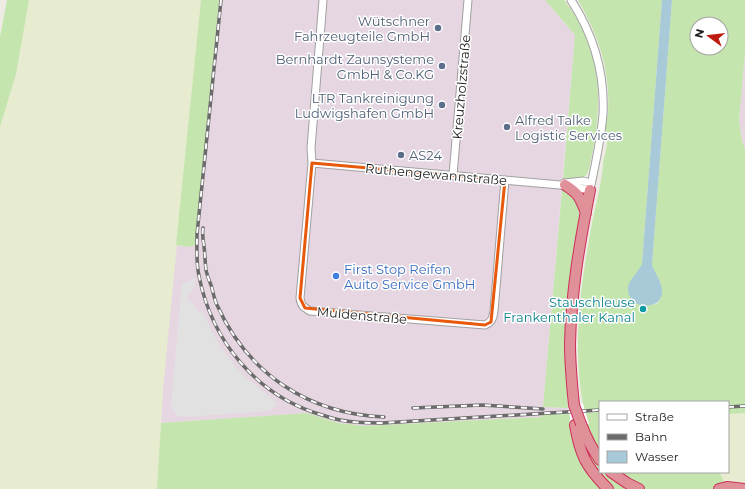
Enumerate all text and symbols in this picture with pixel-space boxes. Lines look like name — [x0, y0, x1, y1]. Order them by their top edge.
place label: Wütschner Fahrzeugteile GmbH — [294, 13, 430, 44]
north arrow — [689, 16, 729, 56]
marker: Wütschner Fahrzeugteile GmbH — [433, 23, 443, 33]
text: N — [691, 27, 707, 40]
street label: Kreuzholzstraße — [448, 34, 474, 140]
place label: Bernhardt Zaunsysteme GmbH & Co.KG — [276, 51, 434, 82]
marker: Bernhardt Zaunsysteme GmbH & Co.KG — [437, 61, 447, 71]
place label: LTR Tankreinigung Ludwigshafen GmbH — [295, 90, 434, 121]
marker: LTR Tankreinigung Ludwigshafen GmbH — [437, 100, 447, 110]
place label: Alfred Talke Logistic Services — [515, 112, 622, 143]
marker: Alfred Talke Logistic Services — [502, 122, 512, 132]
place label: AS24 — [409, 147, 442, 163]
marker: AS24 — [396, 150, 406, 160]
street label: Ruthengewannstraße — [364, 160, 508, 188]
place label: First Stop Reifen Auito Service GmbH — [344, 261, 475, 292]
marker: First Stop Reifen Auito Service GmbH — [331, 271, 341, 281]
place label: Stauschleuse Frankenthaler Kanal — [503, 294, 635, 325]
street label: Muldenstraße — [316, 303, 408, 327]
marker: Stauschleuse Frankenthaler Kanal — [638, 304, 648, 314]
legend — [599, 401, 729, 473]
text: Straße — [635, 409, 674, 424]
text: Bahn — [635, 429, 667, 444]
text: Wasser — [635, 449, 679, 464]

